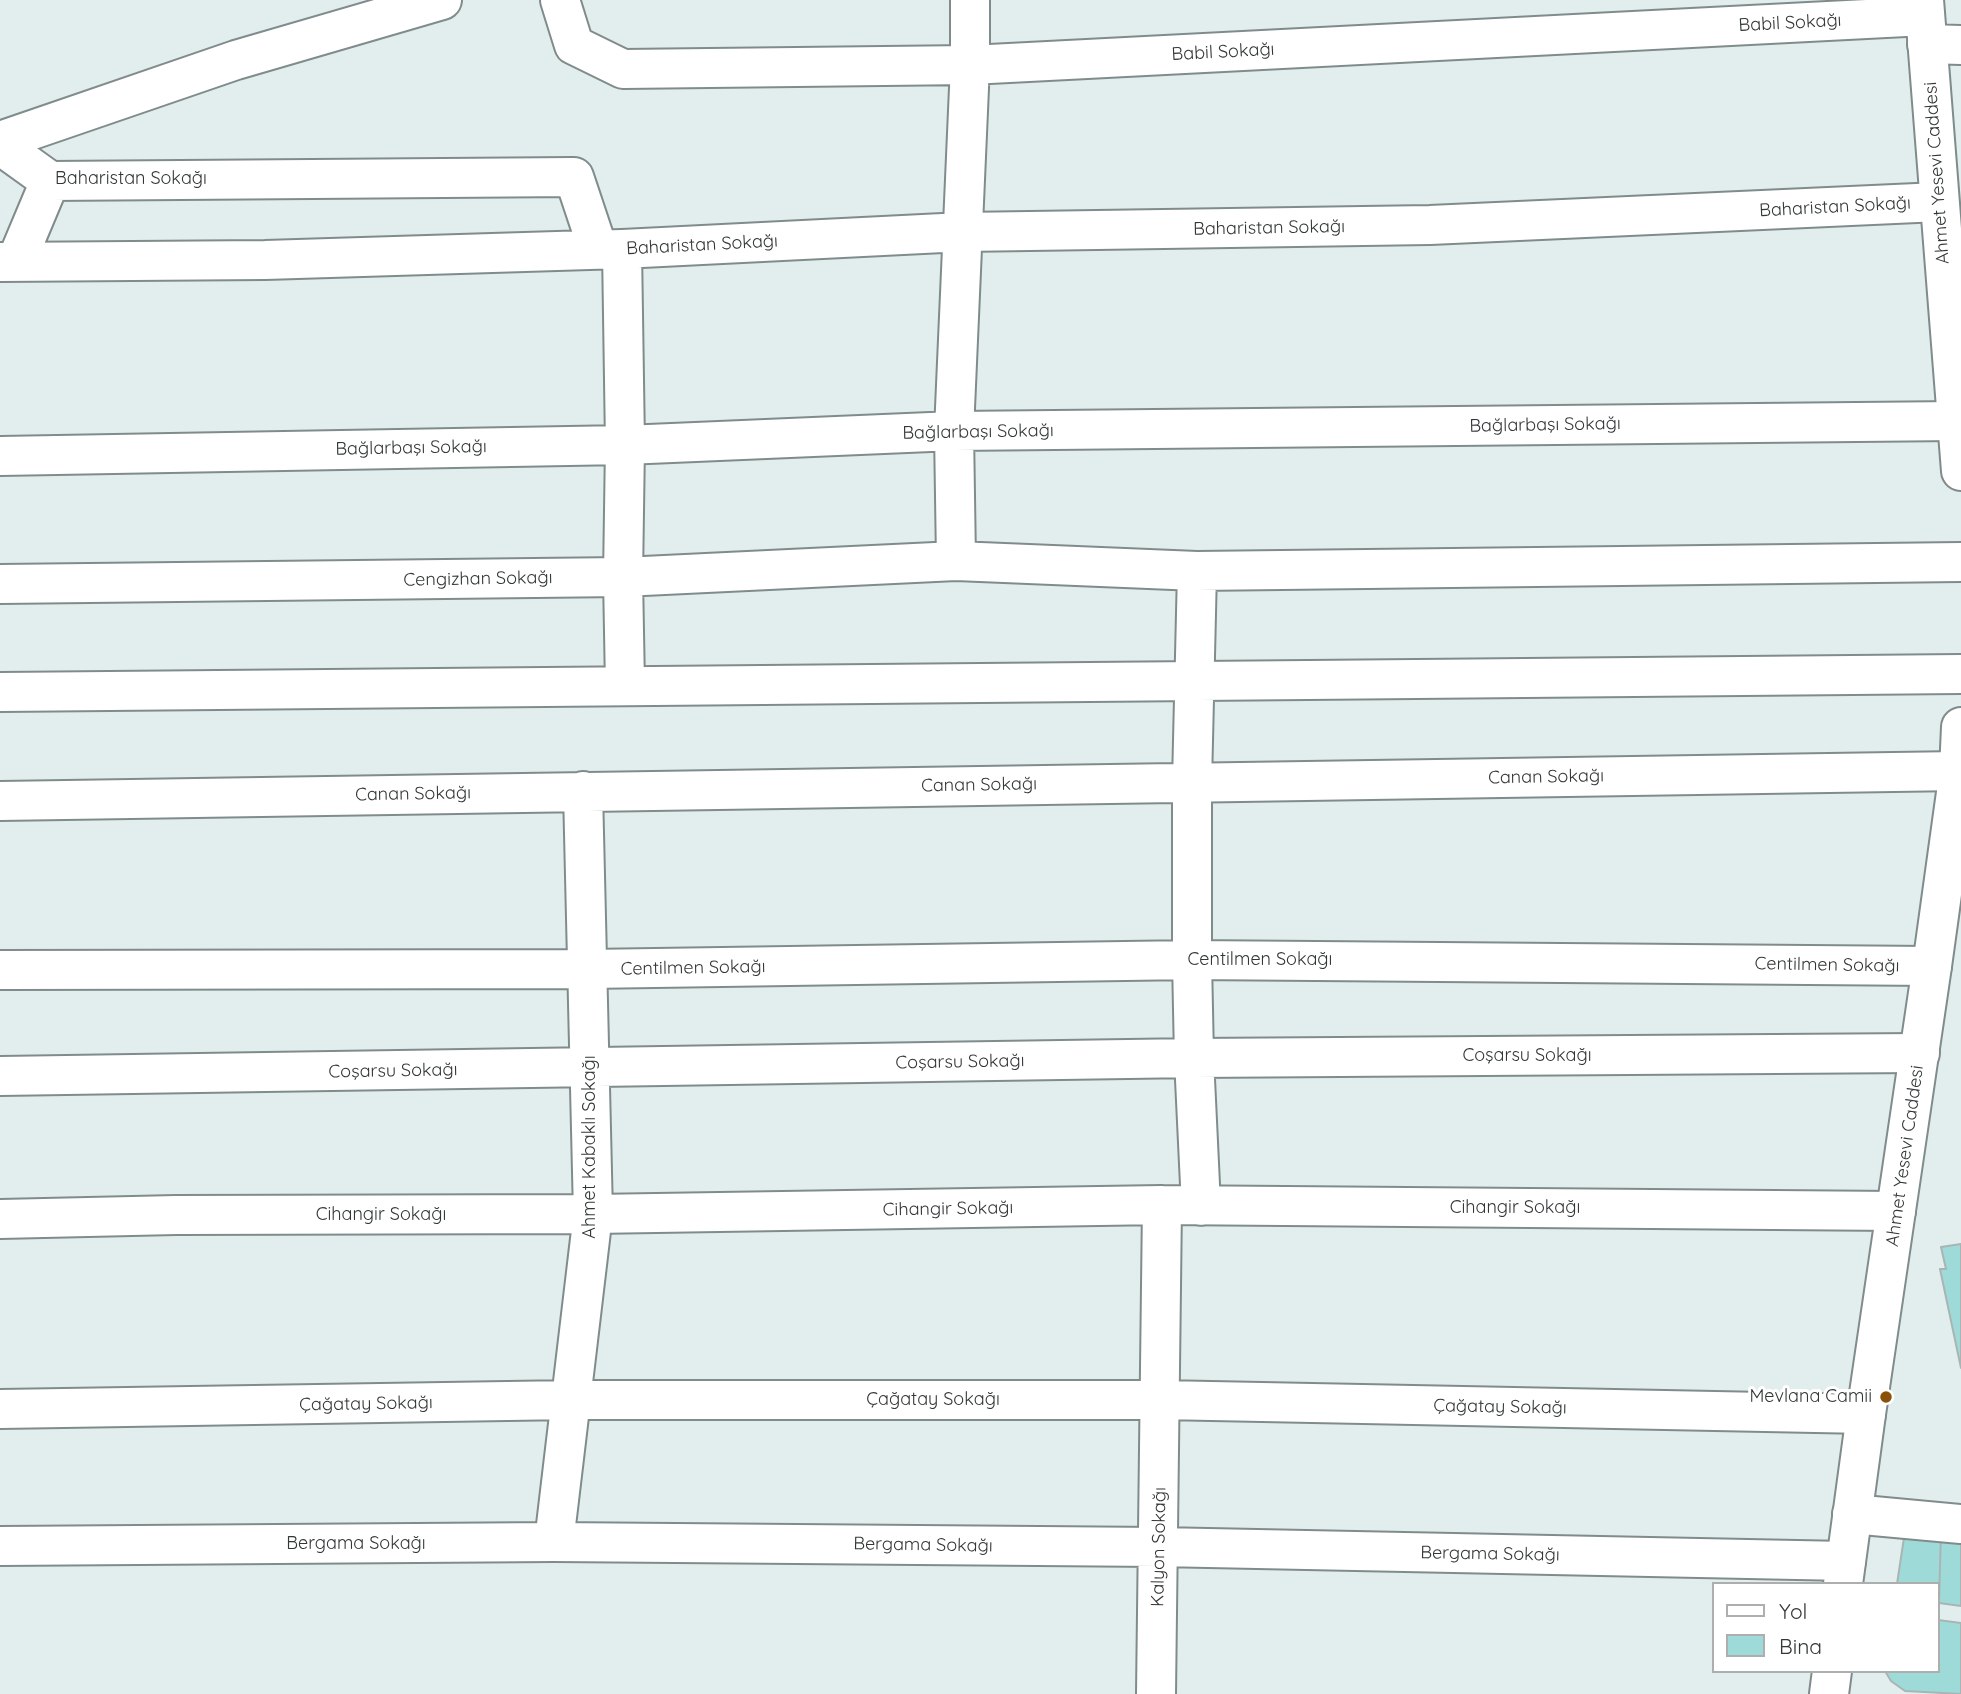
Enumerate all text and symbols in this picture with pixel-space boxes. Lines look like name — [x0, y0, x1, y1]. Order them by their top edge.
street label: Babil Sokağı — [1738, 10, 1842, 36]
street label: Babil Sokağı — [1171, 39, 1275, 65]
street label: Ahmet Yesevi Caddesi — [1920, 81, 1954, 265]
street label: Baharistan Sokağı — [55, 168, 207, 190]
street label: Baharistan Sokağı — [1759, 192, 1911, 222]
street label: Baharistan Sokağı — [1193, 216, 1345, 240]
street label: Baharistan Sokağı — [626, 230, 778, 260]
street label: Bağlarbaşı Sokağı — [1469, 413, 1621, 437]
street label: Bağlarbaşı Sokağı — [902, 420, 1054, 444]
street label: Bağlarbaşı Sokağı — [335, 436, 487, 460]
street label: Cengizhan Sokağı — [403, 567, 553, 591]
street label: Canan Sokağı — [1488, 765, 1604, 789]
street label: Canan Sokağı — [921, 773, 1037, 797]
street label: Canan Sokağı — [355, 782, 471, 806]
street label: Centilmen Sokağı — [1188, 949, 1332, 971]
street label: Centilmen Sokağı — [1754, 953, 1900, 977]
street label: Centilmen Sokağı — [620, 956, 766, 980]
street label: Coşarsu Sokağı — [1462, 1045, 1592, 1067]
street label: Coşarsu Sokağı — [895, 1050, 1025, 1074]
street label: Ahmet Kabaklı Sokağı — [579, 1055, 601, 1239]
street label: Coşarsu Sokağı — [328, 1059, 458, 1083]
street label: Ahmet Yesevi Caddesi — [1882, 1064, 1928, 1248]
street label: Cihangir Sokağı — [883, 1197, 1013, 1221]
street label: Cihangir Sokağı — [1450, 1197, 1580, 1219]
street label: Cihangir Sokağı — [316, 1204, 446, 1226]
place label: Mevlana Camii — [1749, 1386, 1872, 1408]
street label: Çağatay Sokağı — [866, 1389, 1000, 1411]
marker: Mevlana Camii — [1878, 1389, 1894, 1405]
street label: Çağatay Sokağı — [299, 1392, 433, 1416]
street label: Çağatay Sokağı — [1433, 1395, 1567, 1419]
street label: Kalyon Sokağı — [1147, 1487, 1171, 1607]
street label: Bergama Sokağı — [286, 1533, 426, 1555]
street label: Bergama Sokağı — [853, 1533, 993, 1557]
street label: Bergama Sokağı — [1420, 1542, 1560, 1566]
legend — [1713, 1582, 1940, 1673]
text: Yol — [1779, 1598, 1807, 1624]
text: Bina — [1779, 1633, 1822, 1659]

